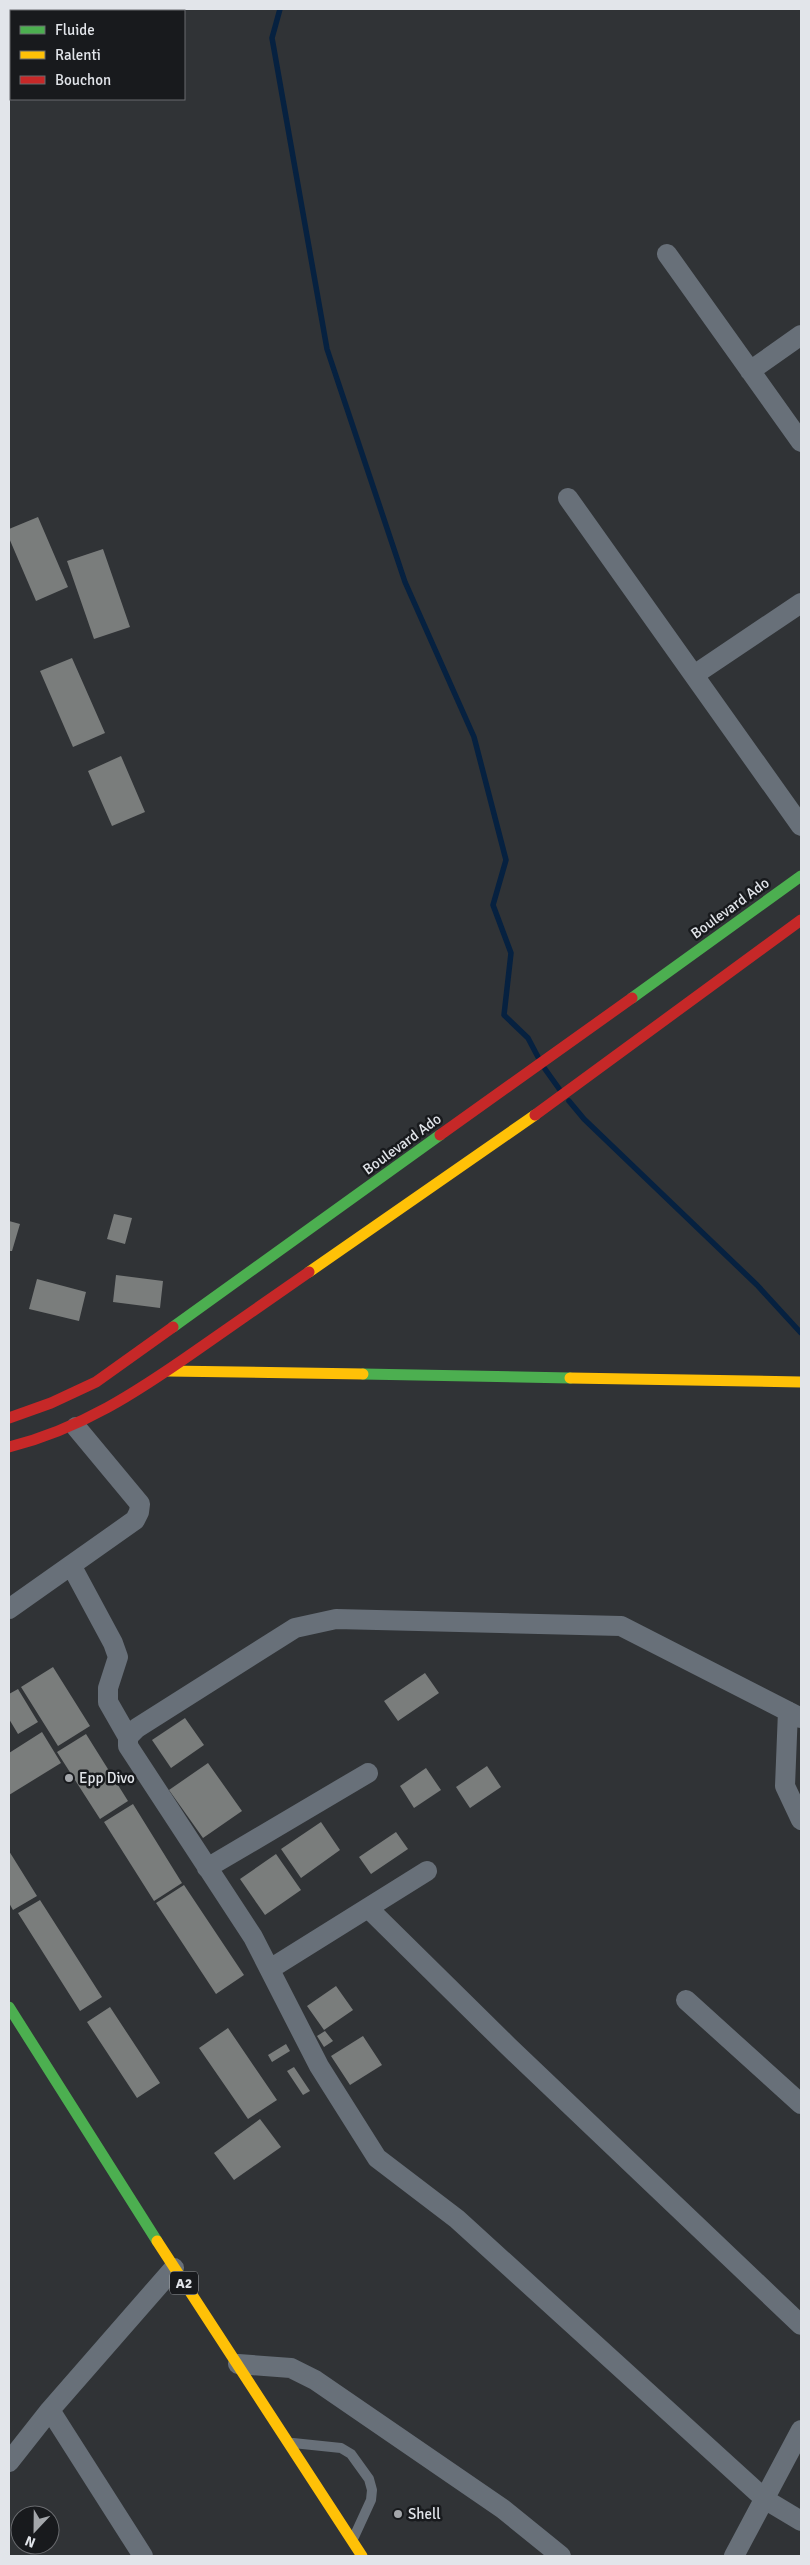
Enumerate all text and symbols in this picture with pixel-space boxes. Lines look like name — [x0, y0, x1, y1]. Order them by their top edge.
legend — [10, 10, 185, 100]
text: Fluide — [55, 21, 95, 39]
text: Ralenti — [55, 46, 101, 64]
text: Bouchon — [55, 71, 111, 89]
street label: Boulevard Ado — [687, 873, 773, 942]
street label: Boulevard Ado — [359, 1109, 445, 1178]
place label: Epp Divo — [79, 1769, 135, 1787]
marker: Epp Divo — [63, 1772, 75, 1784]
road number: A2 — [170, 2272, 198, 2294]
north arrow — [10, 2505, 60, 2555]
place label: Shell — [408, 2505, 441, 2523]
marker: Shell — [392, 2508, 404, 2520]
text: N — [23, 2532, 38, 2551]

